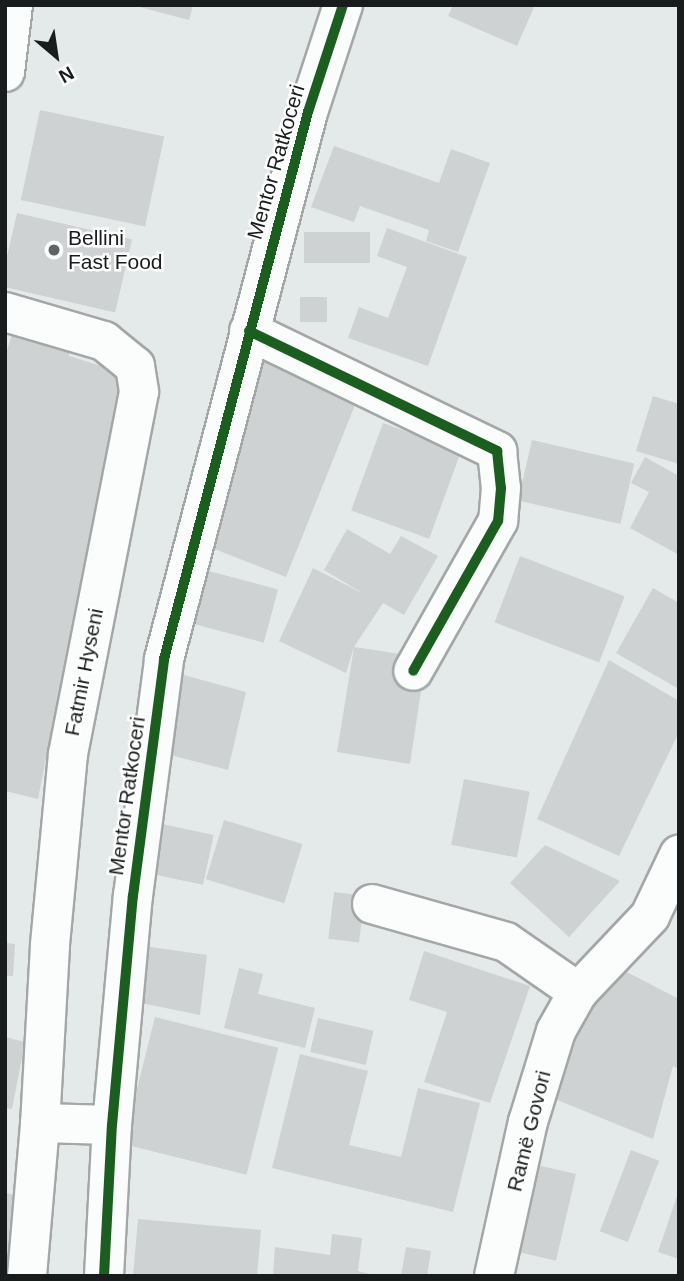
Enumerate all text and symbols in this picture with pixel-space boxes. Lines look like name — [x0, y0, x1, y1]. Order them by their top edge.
north arrow — [21, 21, 91, 91]
text: N — [55, 62, 78, 87]
street label: Mentor Ratkoceri — [242, 82, 310, 242]
place label: Bellini Fast Food — [68, 225, 163, 275]
marker: Bellini Fast Food — [46, 242, 62, 258]
street label: Fatmir Hyseni — [59, 606, 109, 738]
street label: Mentor Ratkoceri — [103, 715, 151, 877]
street label: Ramë Govori — [502, 1068, 556, 1194]

